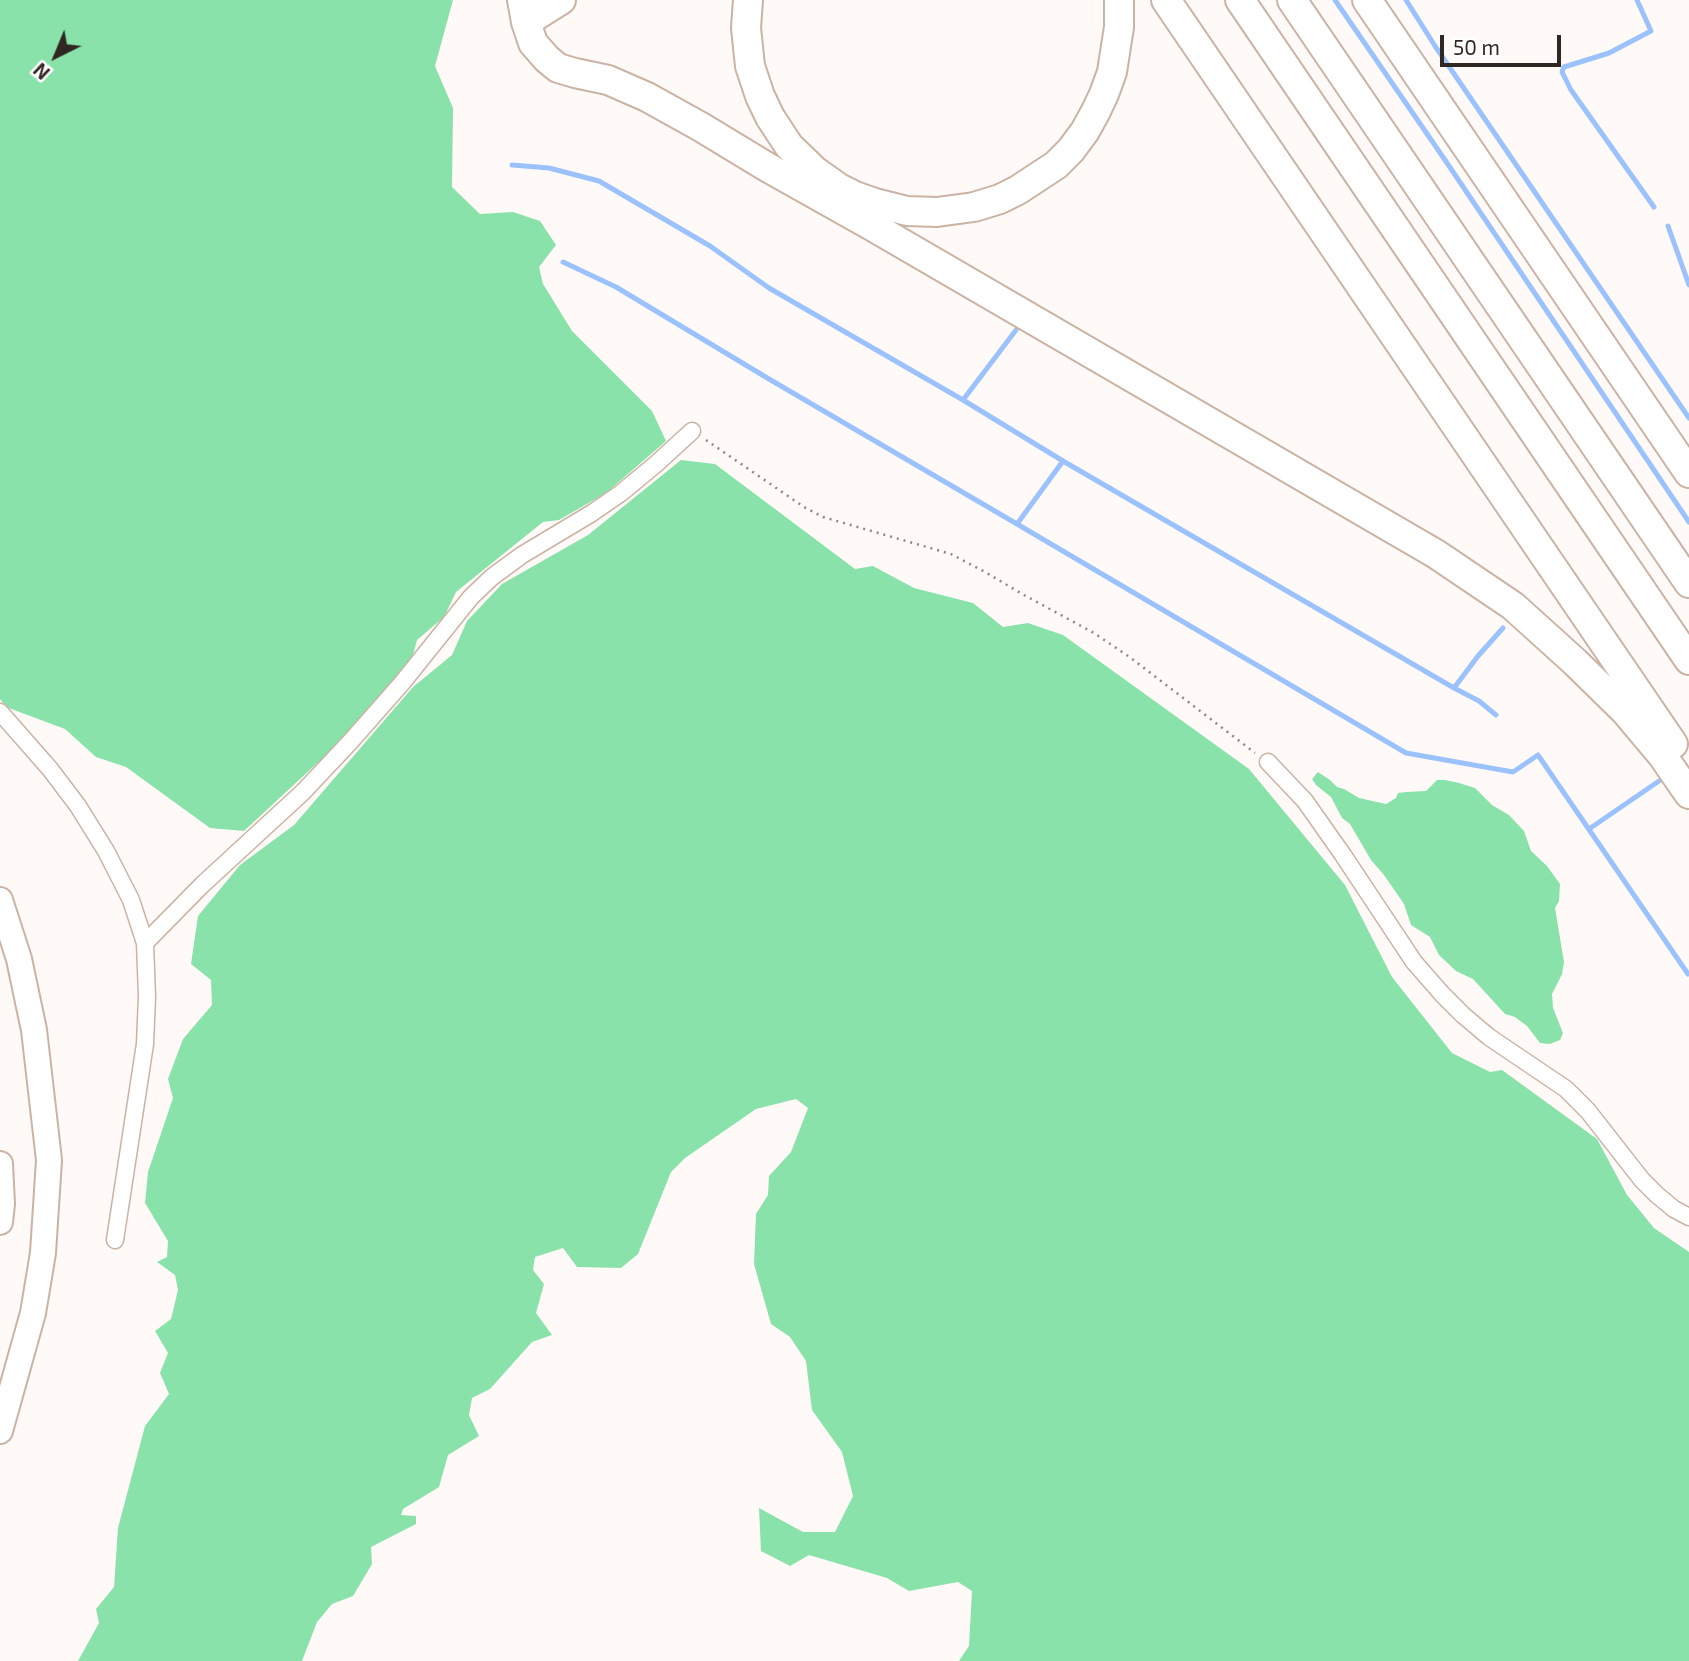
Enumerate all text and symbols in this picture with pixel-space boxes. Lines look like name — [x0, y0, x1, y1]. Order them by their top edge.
north arrow — [21, 21, 91, 91]
scale bar — [1444, 21, 1565, 65]
text: 50 m — [1453, 34, 1500, 59]
text: N — [28, 59, 54, 85]

